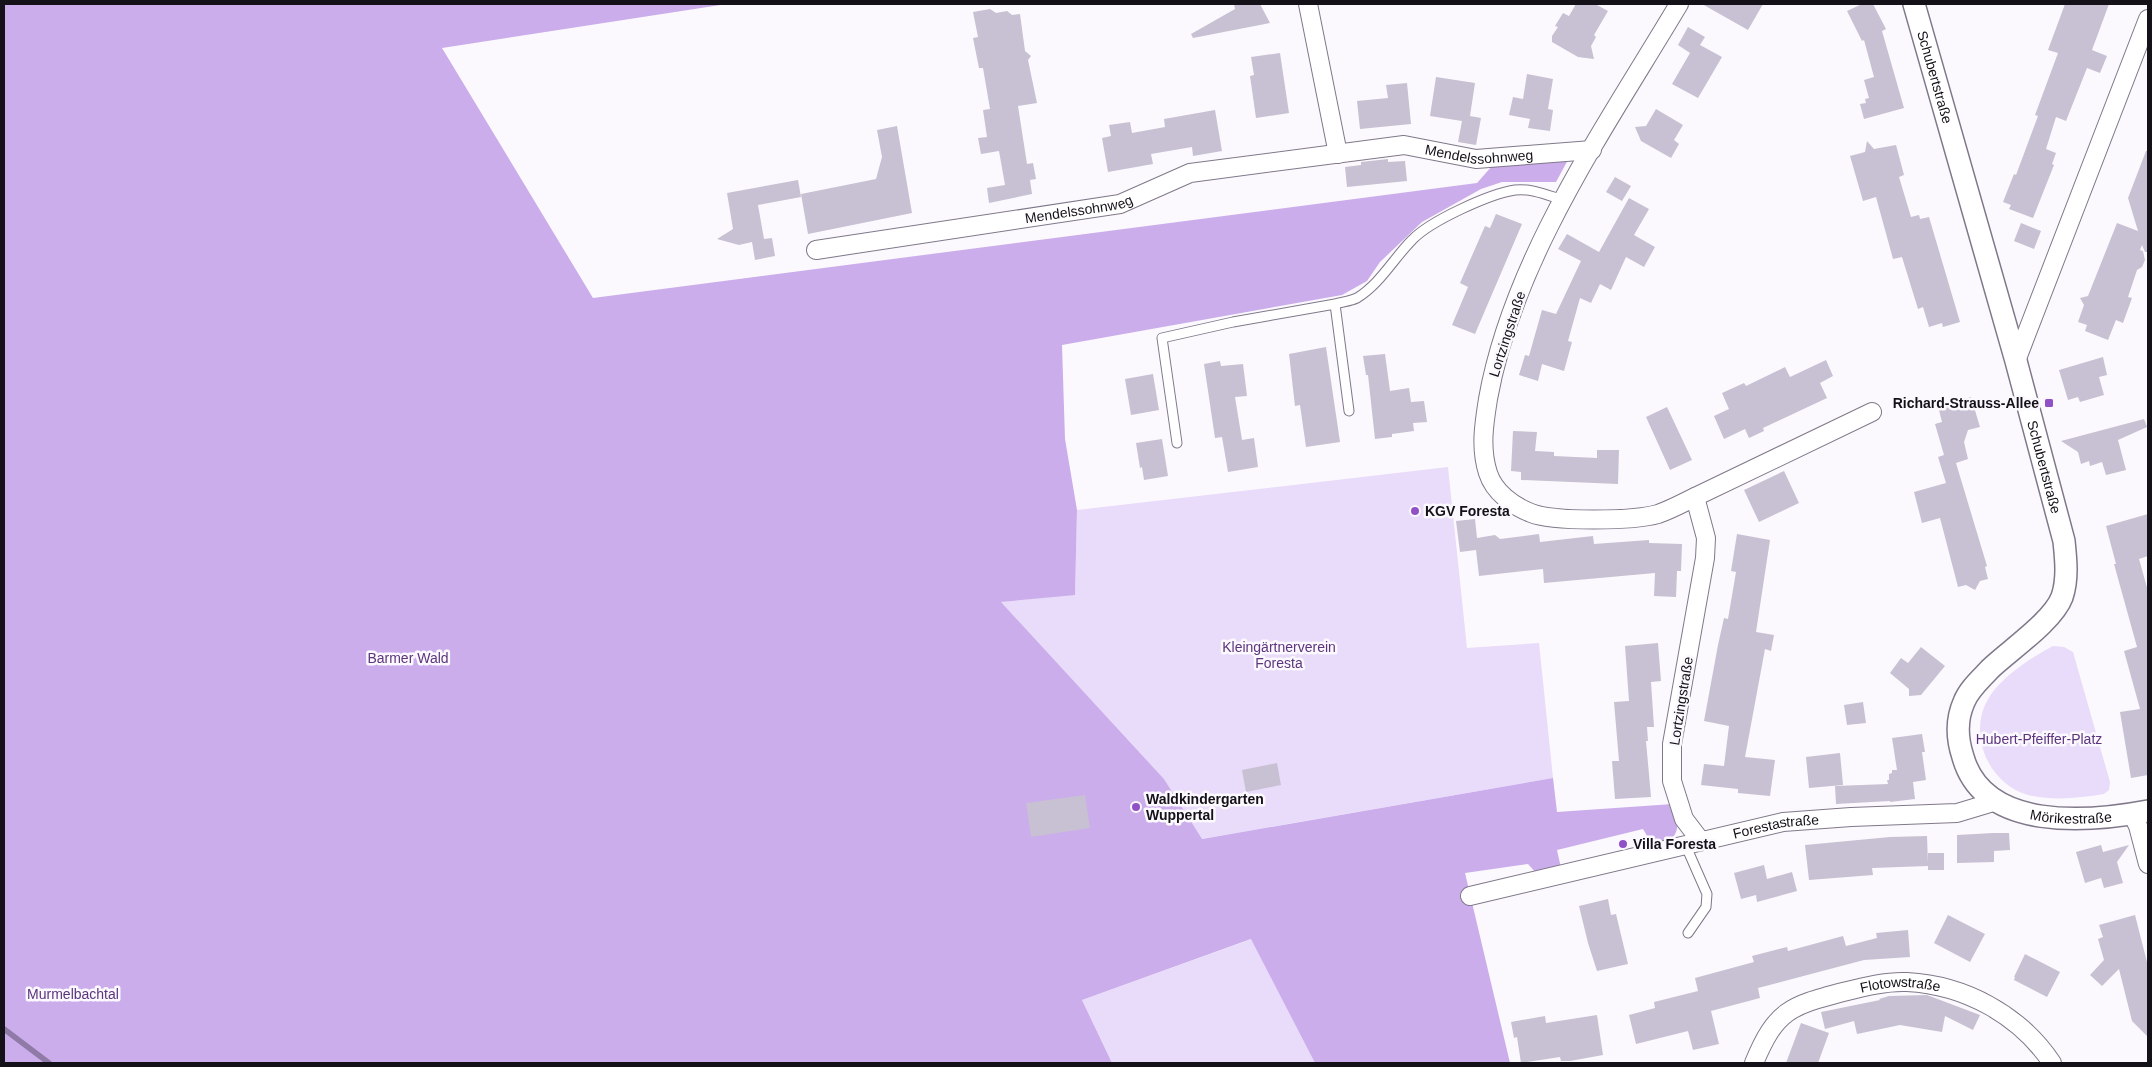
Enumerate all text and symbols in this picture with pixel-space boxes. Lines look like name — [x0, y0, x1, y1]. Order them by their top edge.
street label: Schubertstraße — [1914, 29, 1956, 126]
street label: Mendelssohnweg — [1424, 141, 1534, 167]
street label: Mendelssohnweg — [1024, 191, 1135, 226]
street label: Lortzingstraße — [1486, 289, 1529, 379]
place label: Richard-Strauss-Allee — [1893, 395, 2039, 411]
marker: Richard-Strauss-Allee — [2043, 397, 2055, 409]
street label: Schubertstraße — [2024, 419, 2064, 516]
place label: KGV Foresta — [1425, 503, 1510, 519]
marker: KGV Foresta — [1409, 505, 1421, 517]
park label: Kleingärtnerverein Foresta — [1222, 639, 1336, 671]
park label: Barmer Wald — [367, 650, 449, 666]
street label: Lortzingstraße — [1666, 655, 1696, 746]
park label: Hubert-Pfeiffer-Platz — [1976, 731, 2102, 747]
place label: Waldkindergarten Wuppertal — [1146, 791, 1264, 823]
marker: Waldkindergarten Wuppertal — [1130, 801, 1142, 813]
street label: Mörikestraße — [2029, 806, 2113, 827]
street label: Forestastraße — [1731, 811, 1820, 842]
place label: Villa Foresta — [1633, 836, 1716, 852]
marker: Villa Foresta — [1617, 838, 1629, 850]
street label: Flotowstraße — [1858, 974, 1942, 996]
park label: Murmelbachtal — [27, 986, 119, 1002]

